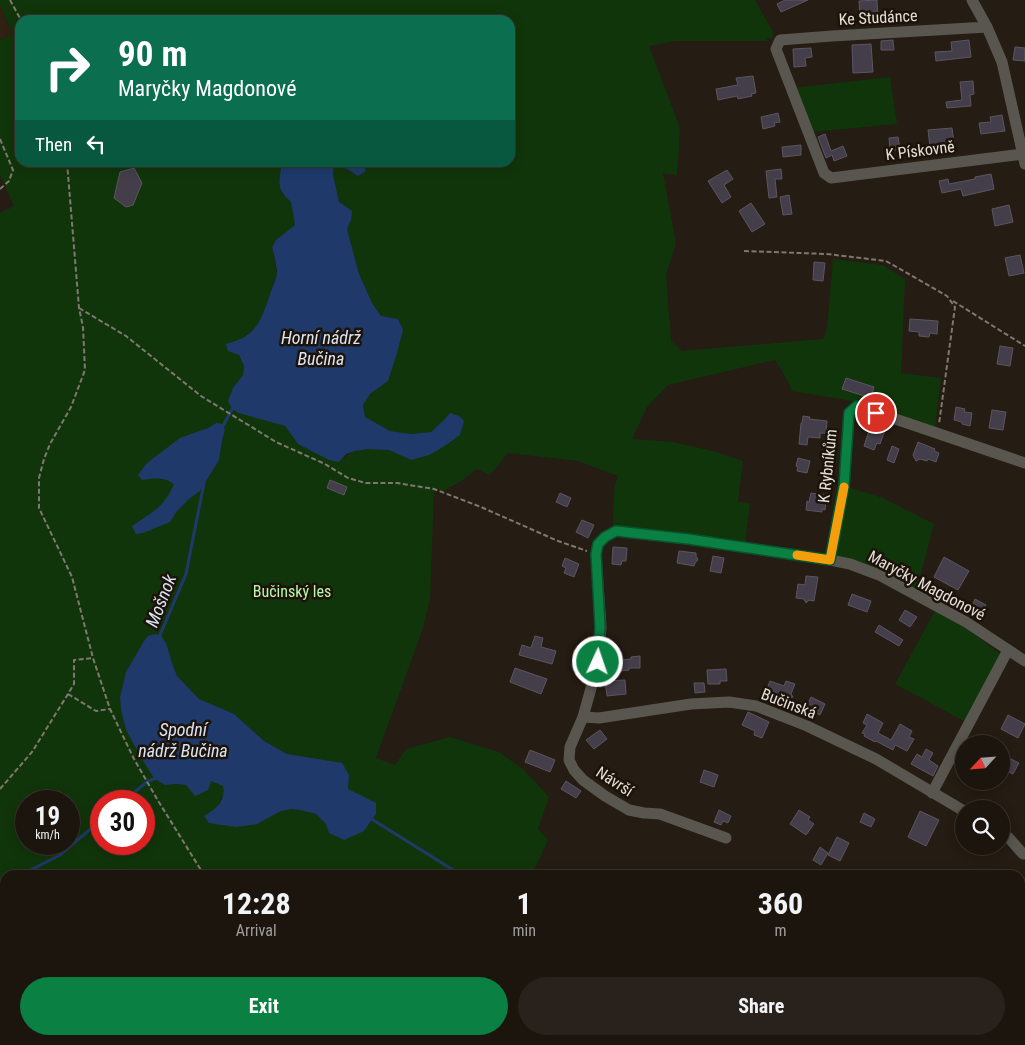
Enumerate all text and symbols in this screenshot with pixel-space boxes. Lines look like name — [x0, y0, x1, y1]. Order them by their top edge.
street label: Ke Studánce — [838, 6, 918, 29]
text: 90 m — [118, 34, 187, 75]
icon: right — [35, 35, 100, 100]
text: Maryčky Magdonové — [118, 76, 296, 101]
icon: left — [82, 130, 110, 158]
text: Then — [35, 133, 72, 156]
street label: K Pískovně — [884, 137, 956, 164]
water label: Horní nádrž Bučina — [281, 327, 361, 369]
pin — [855, 392, 897, 434]
icon: arrive — [862, 399, 890, 427]
street label: K Rybníkům — [814, 428, 841, 504]
street label: Maryčky Magdonové — [865, 547, 989, 624]
water label: Mošnok — [141, 570, 181, 630]
park label: Bučinský les — [253, 582, 331, 601]
position arrow — [571, 635, 623, 687]
street label: Bučinská — [759, 684, 819, 723]
water label: Spodní nádrž Bučina — [138, 719, 228, 761]
north arrow — [955, 735, 1010, 790]
map controls — [955, 735, 1010, 855]
street label: Návrší — [593, 762, 638, 801]
speed limit sign: 30 — [90, 790, 155, 855]
button: search — [955, 800, 1010, 855]
text: 19 — [35, 802, 60, 831]
text: km/h — [35, 828, 60, 842]
text: 12:28 — [222, 886, 291, 921]
text: 1 — [517, 886, 532, 921]
text: 360 — [758, 886, 803, 921]
text: Arrival — [236, 921, 277, 940]
text: min — [512, 921, 536, 940]
text: m — [774, 921, 786, 940]
button: Exit — [20, 977, 508, 1035]
button: Share — [518, 977, 1005, 1035]

